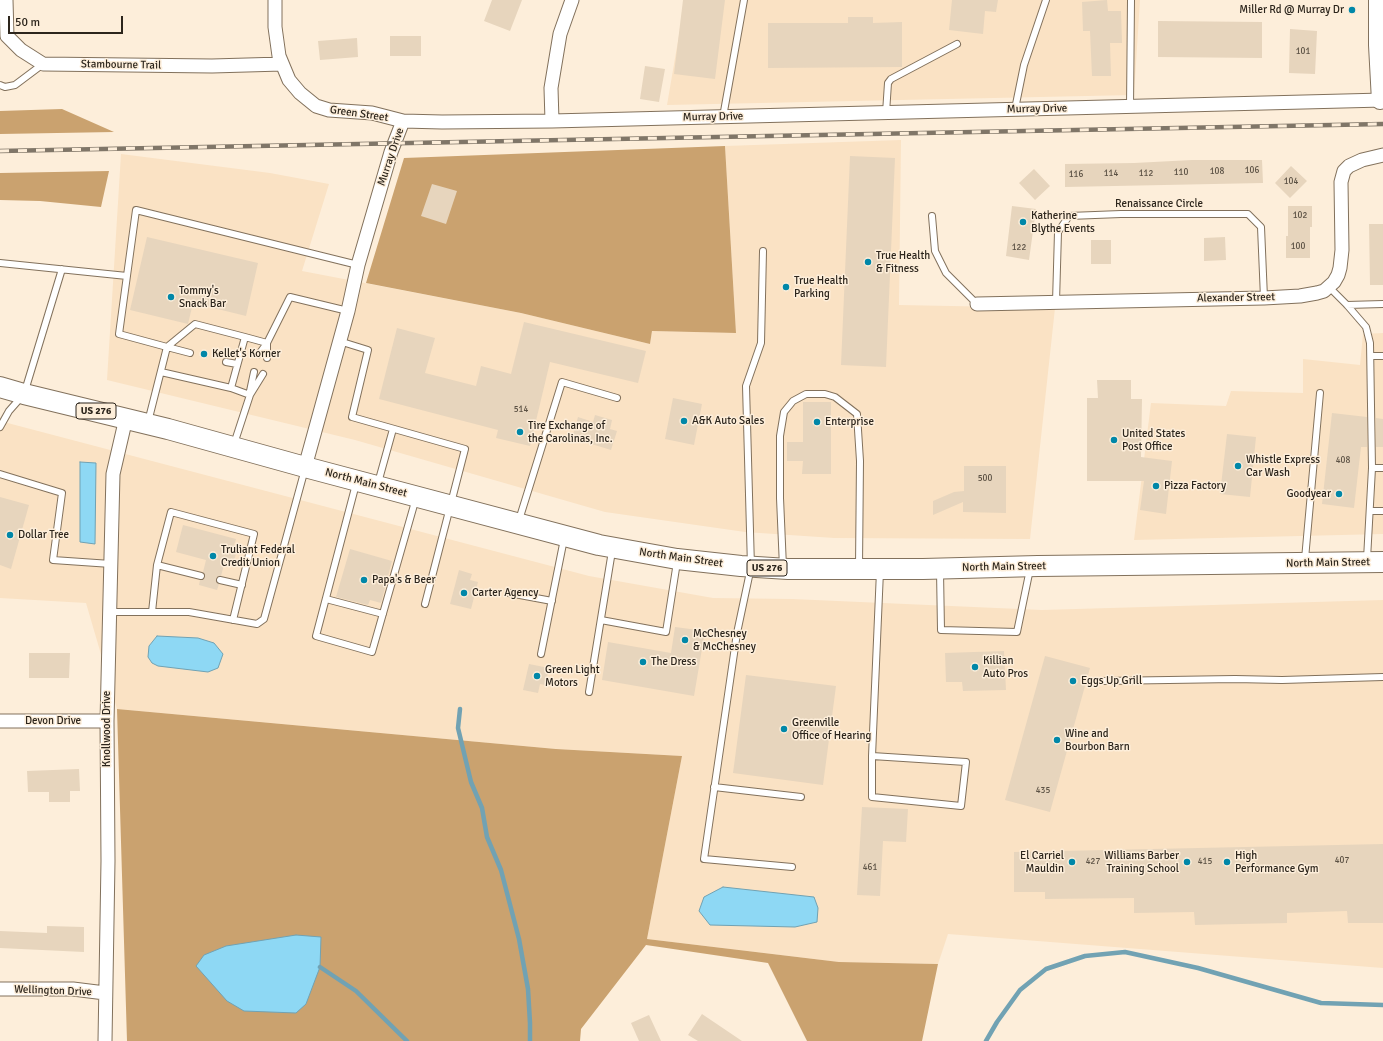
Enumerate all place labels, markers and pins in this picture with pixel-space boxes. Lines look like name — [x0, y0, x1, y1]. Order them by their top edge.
place label: Miller Rd @ Murray Dr — [1239, 3, 1344, 17]
marker: Miller Rd @ Murray Dr — [1347, 5, 1357, 15]
place label: Katherine Blythe Events — [1031, 209, 1095, 235]
marker: Katherine Blythe Events — [1018, 217, 1028, 227]
place label: True Health & Fitness — [876, 249, 930, 275]
marker: True Health & Fitness — [863, 257, 873, 267]
place label: True Health Parking — [794, 274, 848, 300]
marker: True Health Parking — [781, 282, 791, 292]
place label: Tommy's Snack Bar — [179, 284, 226, 310]
marker: Tommy's Snack Bar — [166, 292, 176, 302]
place label: Kellet's Korner — [212, 347, 281, 361]
marker: Kellet's Korner — [199, 349, 209, 359]
place label: A&K Auto Sales — [692, 414, 764, 428]
place label: Enterprise — [825, 415, 874, 429]
marker: A&K Auto Sales — [679, 416, 689, 426]
marker: Enterprise — [812, 417, 822, 427]
place label: Tire Exchange of the Carolinas, Inc. — [528, 419, 613, 445]
marker: Tire Exchange of the Carolinas, Inc. — [515, 427, 525, 437]
place label: United States Post Office — [1122, 427, 1185, 453]
marker: United States Post Office — [1109, 435, 1119, 445]
place label: Whistle Express Car Wash — [1246, 453, 1320, 479]
marker: Whistle Express Car Wash — [1233, 461, 1243, 471]
place label: Pizza Factory — [1164, 479, 1226, 493]
marker: Pizza Factory — [1151, 481, 1161, 491]
place label: Goodyear — [1287, 487, 1331, 501]
marker: Goodyear — [1334, 489, 1344, 499]
place label: Dollar Tree — [18, 528, 69, 542]
marker: Dollar Tree — [5, 530, 15, 540]
place label: Truliant Federal Credit Union — [221, 543, 295, 569]
marker: Truliant Federal Credit Union — [208, 551, 218, 561]
place label: Papa's & Beer — [372, 573, 435, 587]
marker: Papa's & Beer — [359, 575, 369, 585]
place label: Carter Agency — [472, 586, 538, 600]
marker: Carter Agency — [459, 588, 469, 598]
place label: McChesney & McChesney — [693, 627, 756, 653]
marker: McChesney & McChesney — [680, 635, 690, 645]
place label: Killian Auto Pros — [983, 654, 1028, 680]
place label: The Dress — [651, 655, 696, 669]
marker: The Dress — [638, 657, 648, 667]
marker: Killian Auto Pros — [970, 662, 980, 672]
place label: Green Light Motors — [545, 663, 600, 689]
marker: Green Light Motors — [532, 671, 542, 681]
place label: Eggs Up Grill — [1081, 674, 1142, 688]
marker: Eggs Up Grill — [1068, 676, 1078, 686]
place label: Greenville Office of Hearing — [792, 716, 871, 742]
marker: Greenville Office of Hearing — [779, 724, 789, 734]
place label: Wine and Bourbon Barn — [1065, 727, 1130, 753]
marker: Wine and Bourbon Barn — [1052, 735, 1062, 745]
place label: El Carriel Mauldin — [1020, 849, 1064, 875]
place label: Williams Barber Training School — [1104, 849, 1179, 875]
place label: High Performance Gym — [1235, 849, 1318, 875]
marker: El Carriel Mauldin — [1067, 857, 1077, 867]
marker: Williams Barber Training School — [1182, 857, 1192, 867]
marker: High Performance Gym — [1222, 857, 1232, 867]

